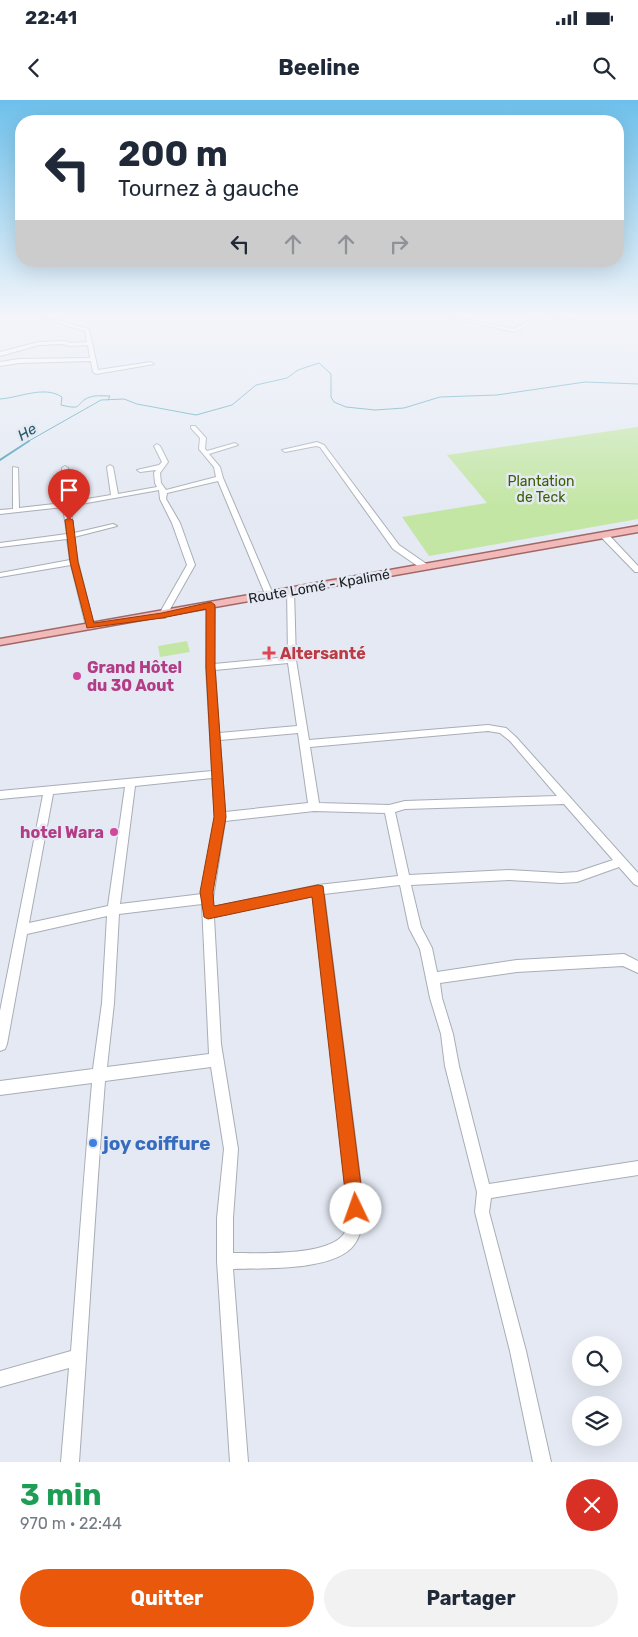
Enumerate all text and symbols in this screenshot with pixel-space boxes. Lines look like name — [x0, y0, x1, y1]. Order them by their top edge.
text: 22:41 — [25, 6, 77, 29]
icon: back — [20, 54, 48, 82]
text: Beeline — [278, 54, 360, 81]
icon: search — [590, 54, 618, 82]
text: 200 m — [118, 133, 228, 175]
icon: left — [35, 135, 100, 200]
text: Tournez à gauche — [118, 175, 299, 202]
icon: left — [226, 230, 254, 258]
icon: ahead — [279, 230, 307, 258]
icon: ahead — [332, 230, 360, 258]
icon: right — [385, 230, 413, 258]
water label: He — [14, 419, 40, 445]
pin — [48, 469, 90, 520]
park label: Plantation de Teck — [507, 473, 575, 506]
icon: arrive — [55, 476, 83, 504]
street label: Route Lomé - Kpalimé — [247, 566, 391, 607]
place label: Altersanté — [280, 644, 366, 663]
marker: Altersanté — [262, 646, 276, 660]
place label: Grand Hôtel du 30 Aout — [87, 658, 182, 695]
marker: Grand Hôtel du 30 Aout — [71, 670, 83, 682]
place label: hotel Wara — [20, 823, 104, 842]
marker: hotel Wara — [108, 826, 120, 838]
place label: joy coiffure — [102, 1132, 210, 1155]
marker: joy coiffure — [87, 1137, 99, 1149]
position arrow — [329, 1182, 381, 1234]
map controls — [572, 1336, 622, 1446]
button: search — [572, 1336, 622, 1386]
button: layers — [572, 1396, 622, 1446]
text: 3 min — [20, 1477, 102, 1513]
button: close — [566, 1479, 618, 1531]
text: 970 m · 22:44 — [20, 1514, 122, 1533]
button: Quitter — [20, 1569, 314, 1627]
button: Partager — [324, 1569, 618, 1627]

